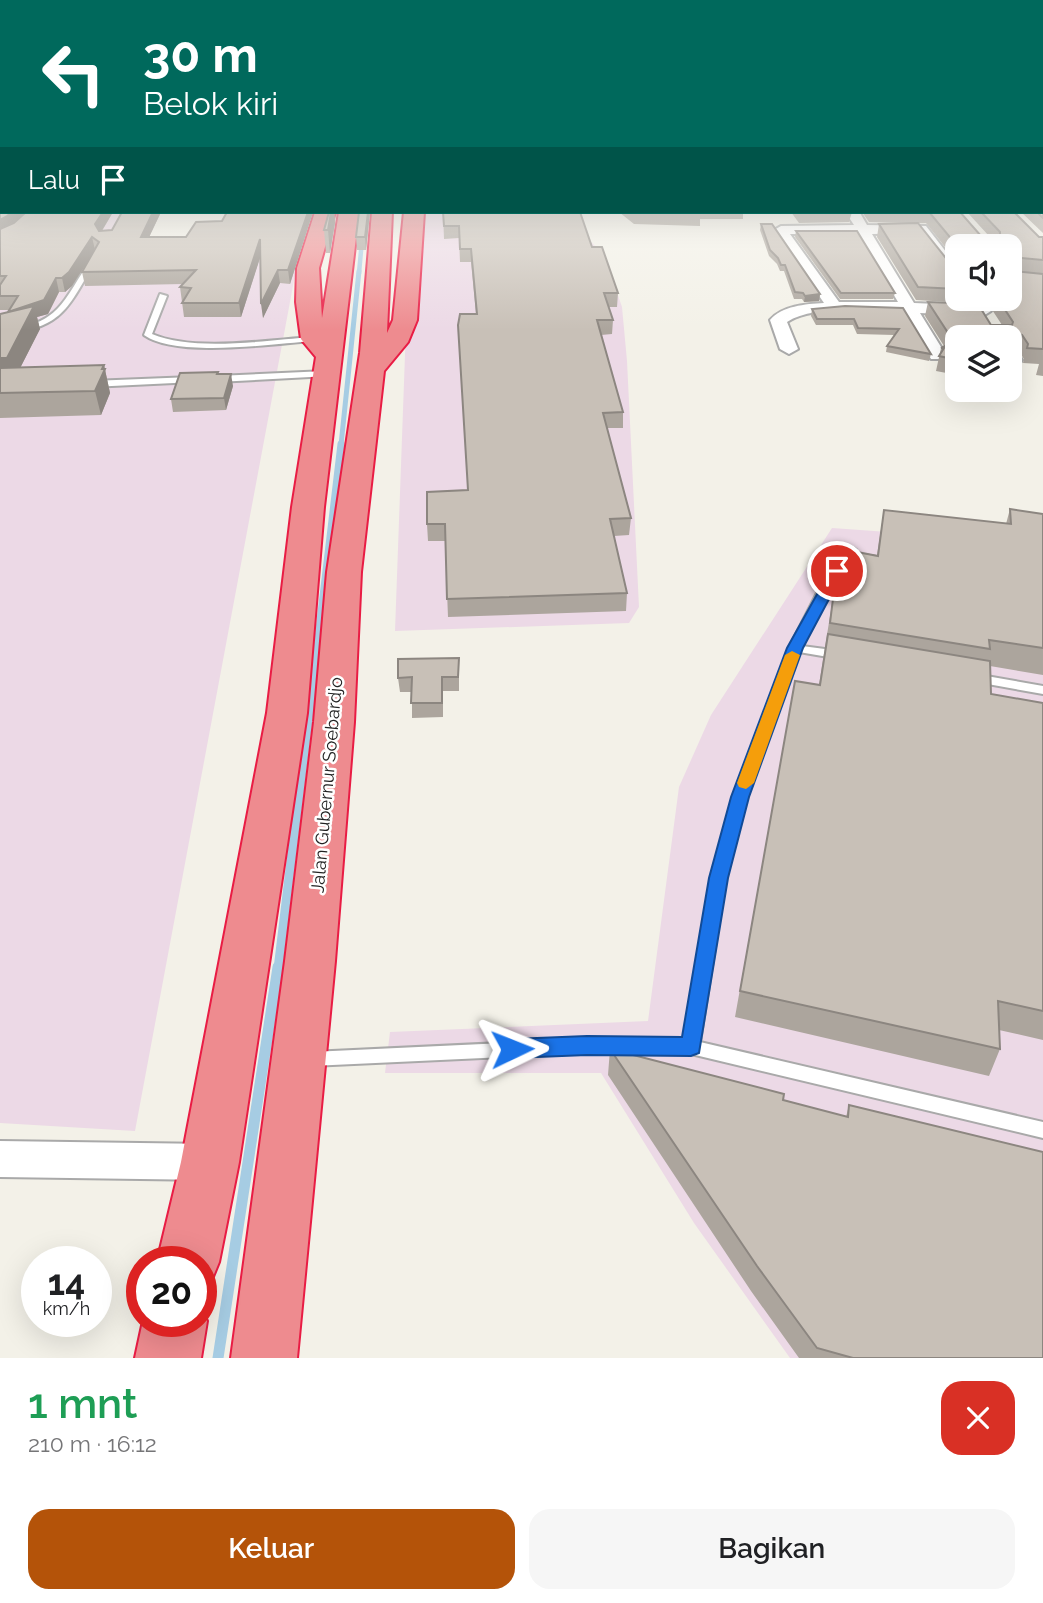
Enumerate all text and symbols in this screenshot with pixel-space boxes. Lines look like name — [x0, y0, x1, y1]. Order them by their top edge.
text: 30 m — [143, 26, 258, 83]
icon: left — [28, 28, 119, 119]
text: Belok kiri — [143, 85, 278, 122]
icon: arrive — [94, 161, 132, 199]
text: Lalu — [28, 165, 80, 195]
map controls — [945, 234, 1022, 402]
button: sound — [945, 234, 1022, 311]
button: layers — [945, 325, 1022, 402]
pin — [807, 541, 867, 601]
icon: arrive — [818, 552, 856, 590]
street label: Jalan Gubernur Soebardjo — [307, 676, 346, 894]
position arrow — [475, 1012, 549, 1086]
speed limit sign: 20 — [126, 1246, 217, 1337]
text: 14 — [48, 1262, 85, 1303]
text: km/h — [43, 1298, 90, 1319]
text: 1 mnt — [28, 1379, 137, 1428]
button: close — [941, 1381, 1015, 1455]
text: 210 m · 16:12 — [28, 1430, 157, 1457]
button: Keluar — [28, 1509, 515, 1589]
button: Bagikan — [529, 1509, 1015, 1589]

